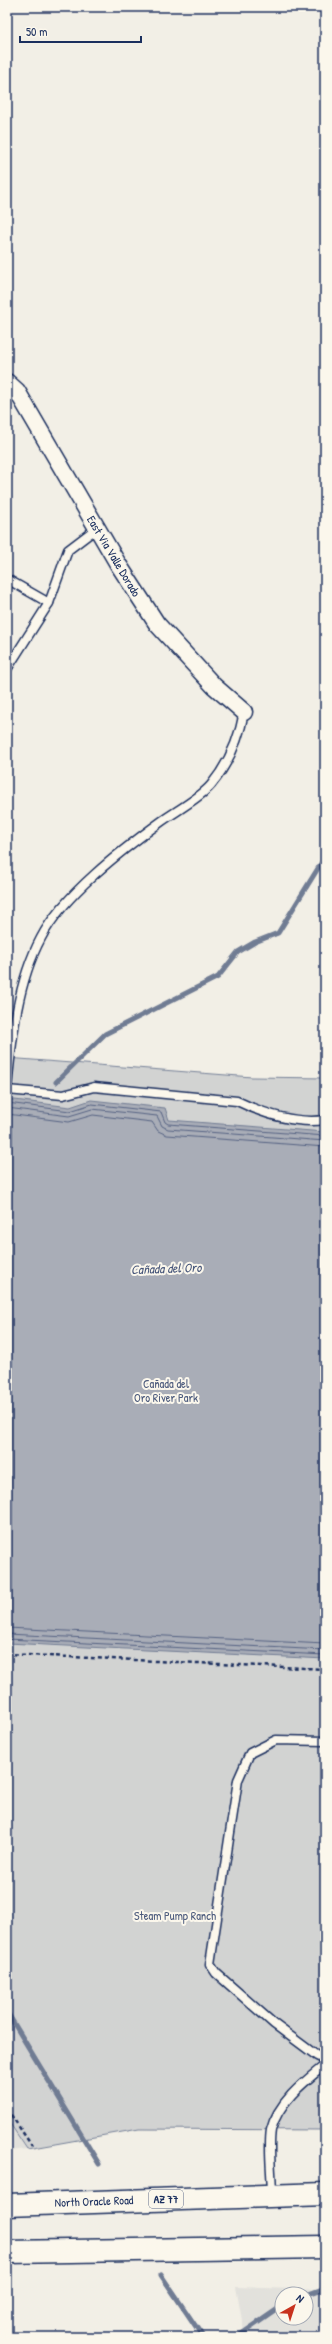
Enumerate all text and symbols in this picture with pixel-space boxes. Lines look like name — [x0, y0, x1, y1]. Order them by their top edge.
scale bar — [20, 18, 141, 44]
text: 50 m — [26, 23, 47, 40]
street label: East Via Valle Dorado — [83, 512, 145, 600]
water label: Cañada del Oro — [130, 1258, 203, 1278]
park label: Cañada del Oro River Park — [134, 1375, 198, 1406]
park label: Steam Pump Ranch — [134, 1907, 216, 1924]
road number: AZ 77 — [149, 2190, 183, 2208]
street label: North Oracle Road — [54, 2191, 134, 2211]
north arrow — [274, 2286, 314, 2326]
text: N — [294, 2291, 307, 2306]

